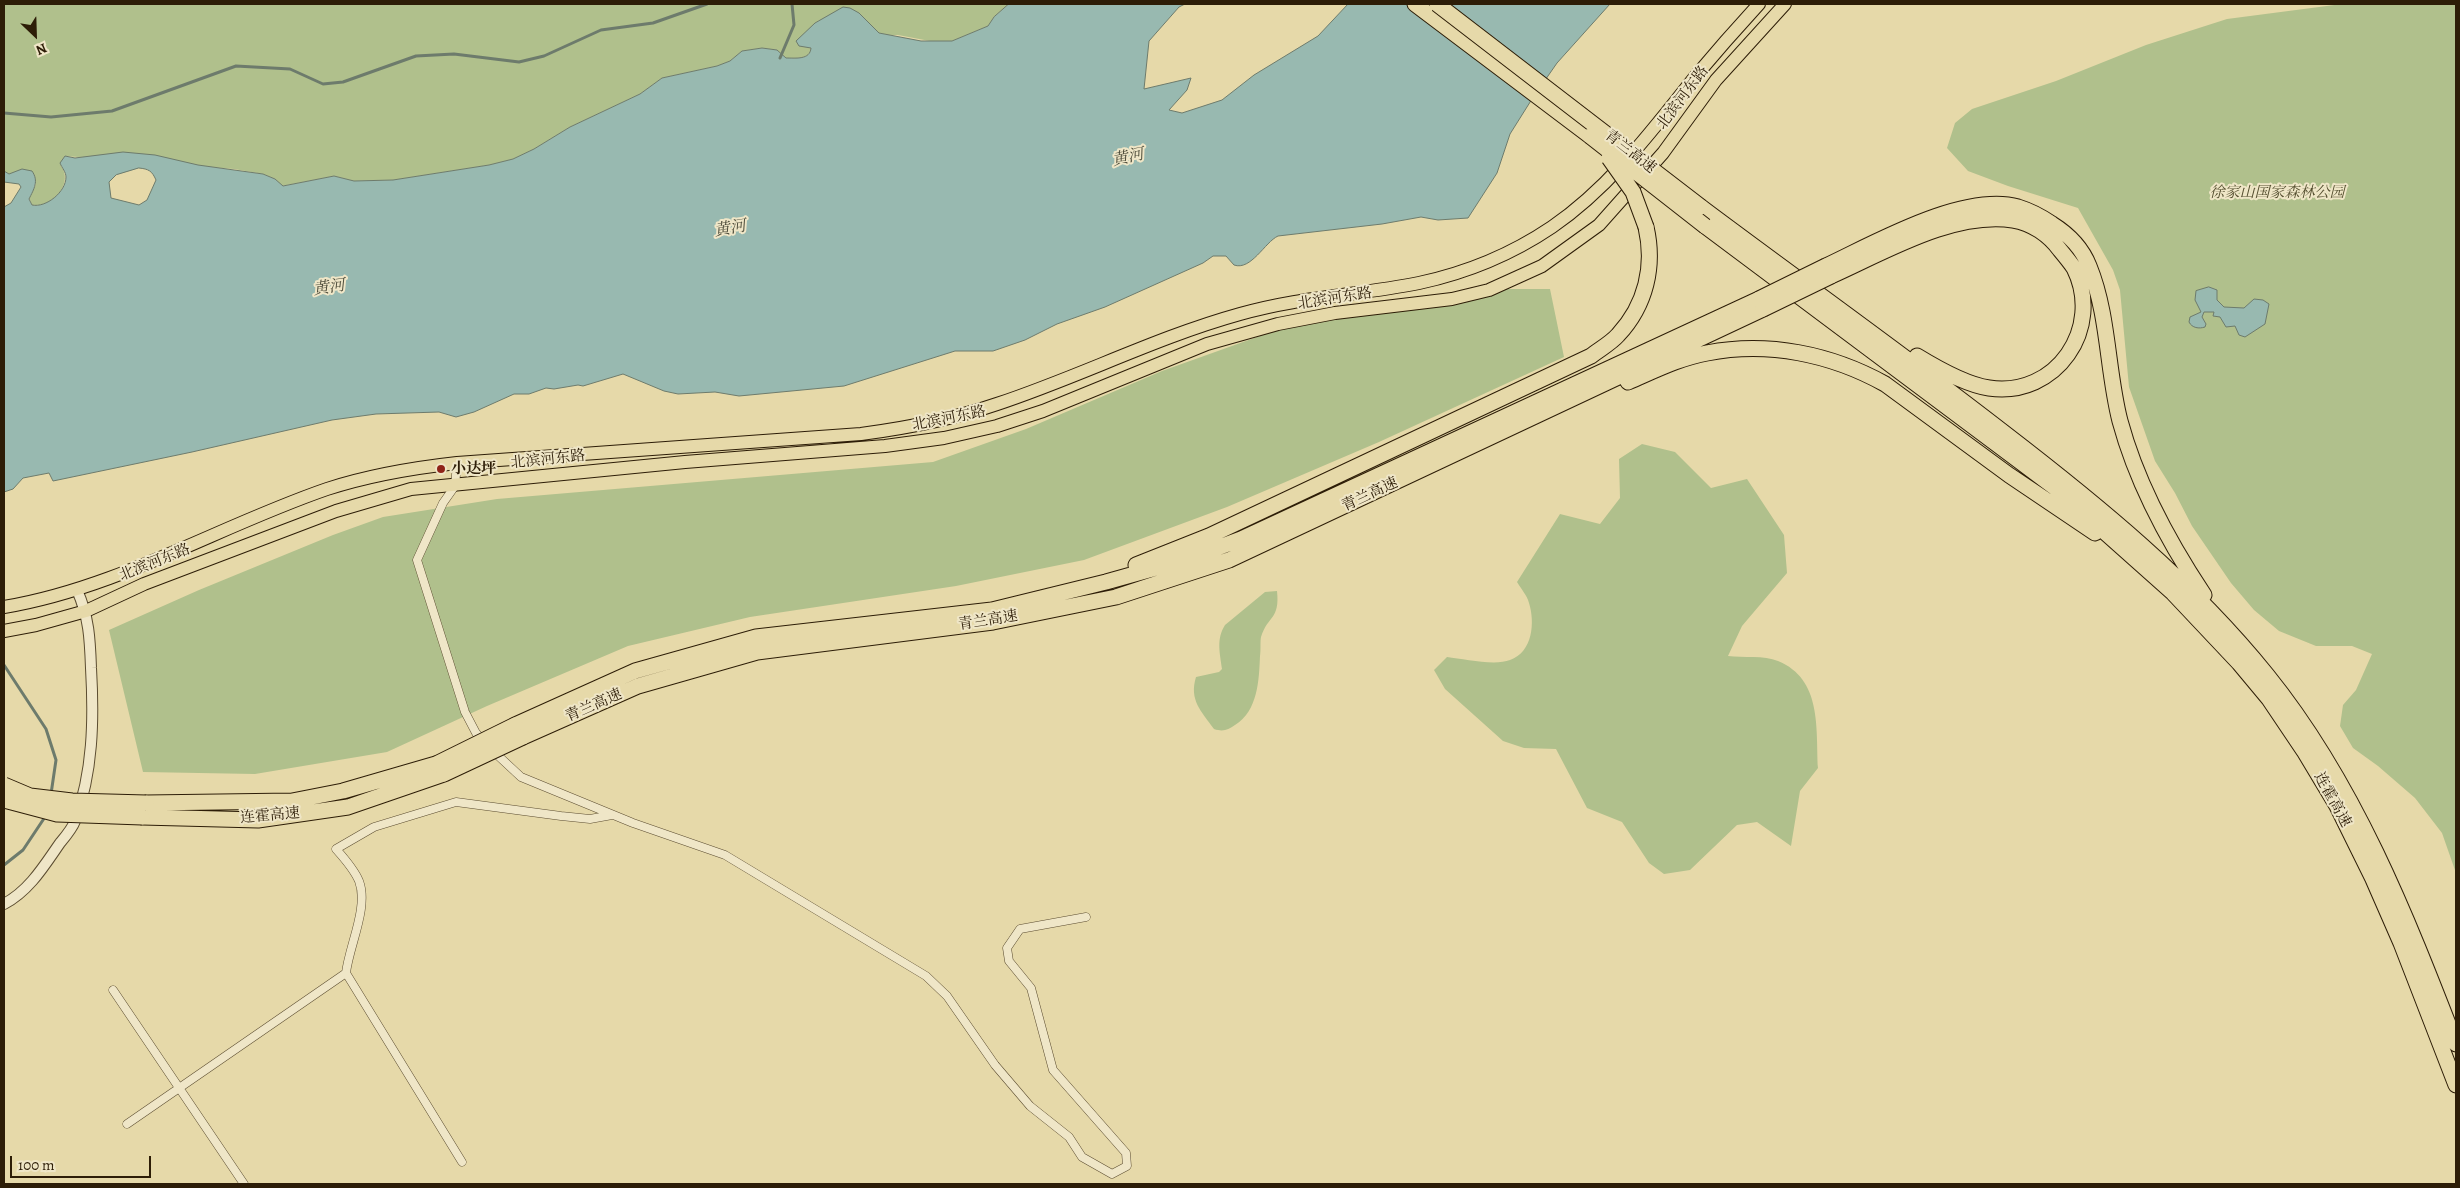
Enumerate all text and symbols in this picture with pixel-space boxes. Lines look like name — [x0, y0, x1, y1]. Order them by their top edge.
north arrow — [10, 10, 60, 60]
text: N — [33, 38, 50, 60]
street label: 北滨河东路 — [1653, 63, 1713, 133]
street label: 青兰高速 — [1601, 126, 1659, 178]
water label: 黄河 — [1110, 145, 1146, 171]
park label: 徐家山国家森林公园 — [2210, 184, 2344, 202]
water label: 黄河 — [713, 217, 747, 241]
water label: 黄河 — [312, 276, 346, 300]
street label: 北滨河东路 — [1297, 284, 1373, 314]
street label: 北滨河东路 — [910, 403, 988, 435]
street label: 北滨河东路 — [510, 447, 586, 473]
place label: 小达坪 — [451, 460, 496, 478]
marker: 小达坪 — [435, 463, 447, 475]
street label: 青兰高速 — [1339, 474, 1401, 516]
street label: 北滨河东路 — [117, 541, 193, 585]
street label: 青兰高速 — [957, 607, 1019, 635]
street label: 青兰高速 — [563, 686, 625, 726]
street label: 连霍高速 — [2310, 769, 2354, 831]
street label: 连霍高速 — [239, 804, 301, 828]
scale bar — [12, 1146, 154, 1178]
text: 100 m — [18, 1155, 55, 1175]

